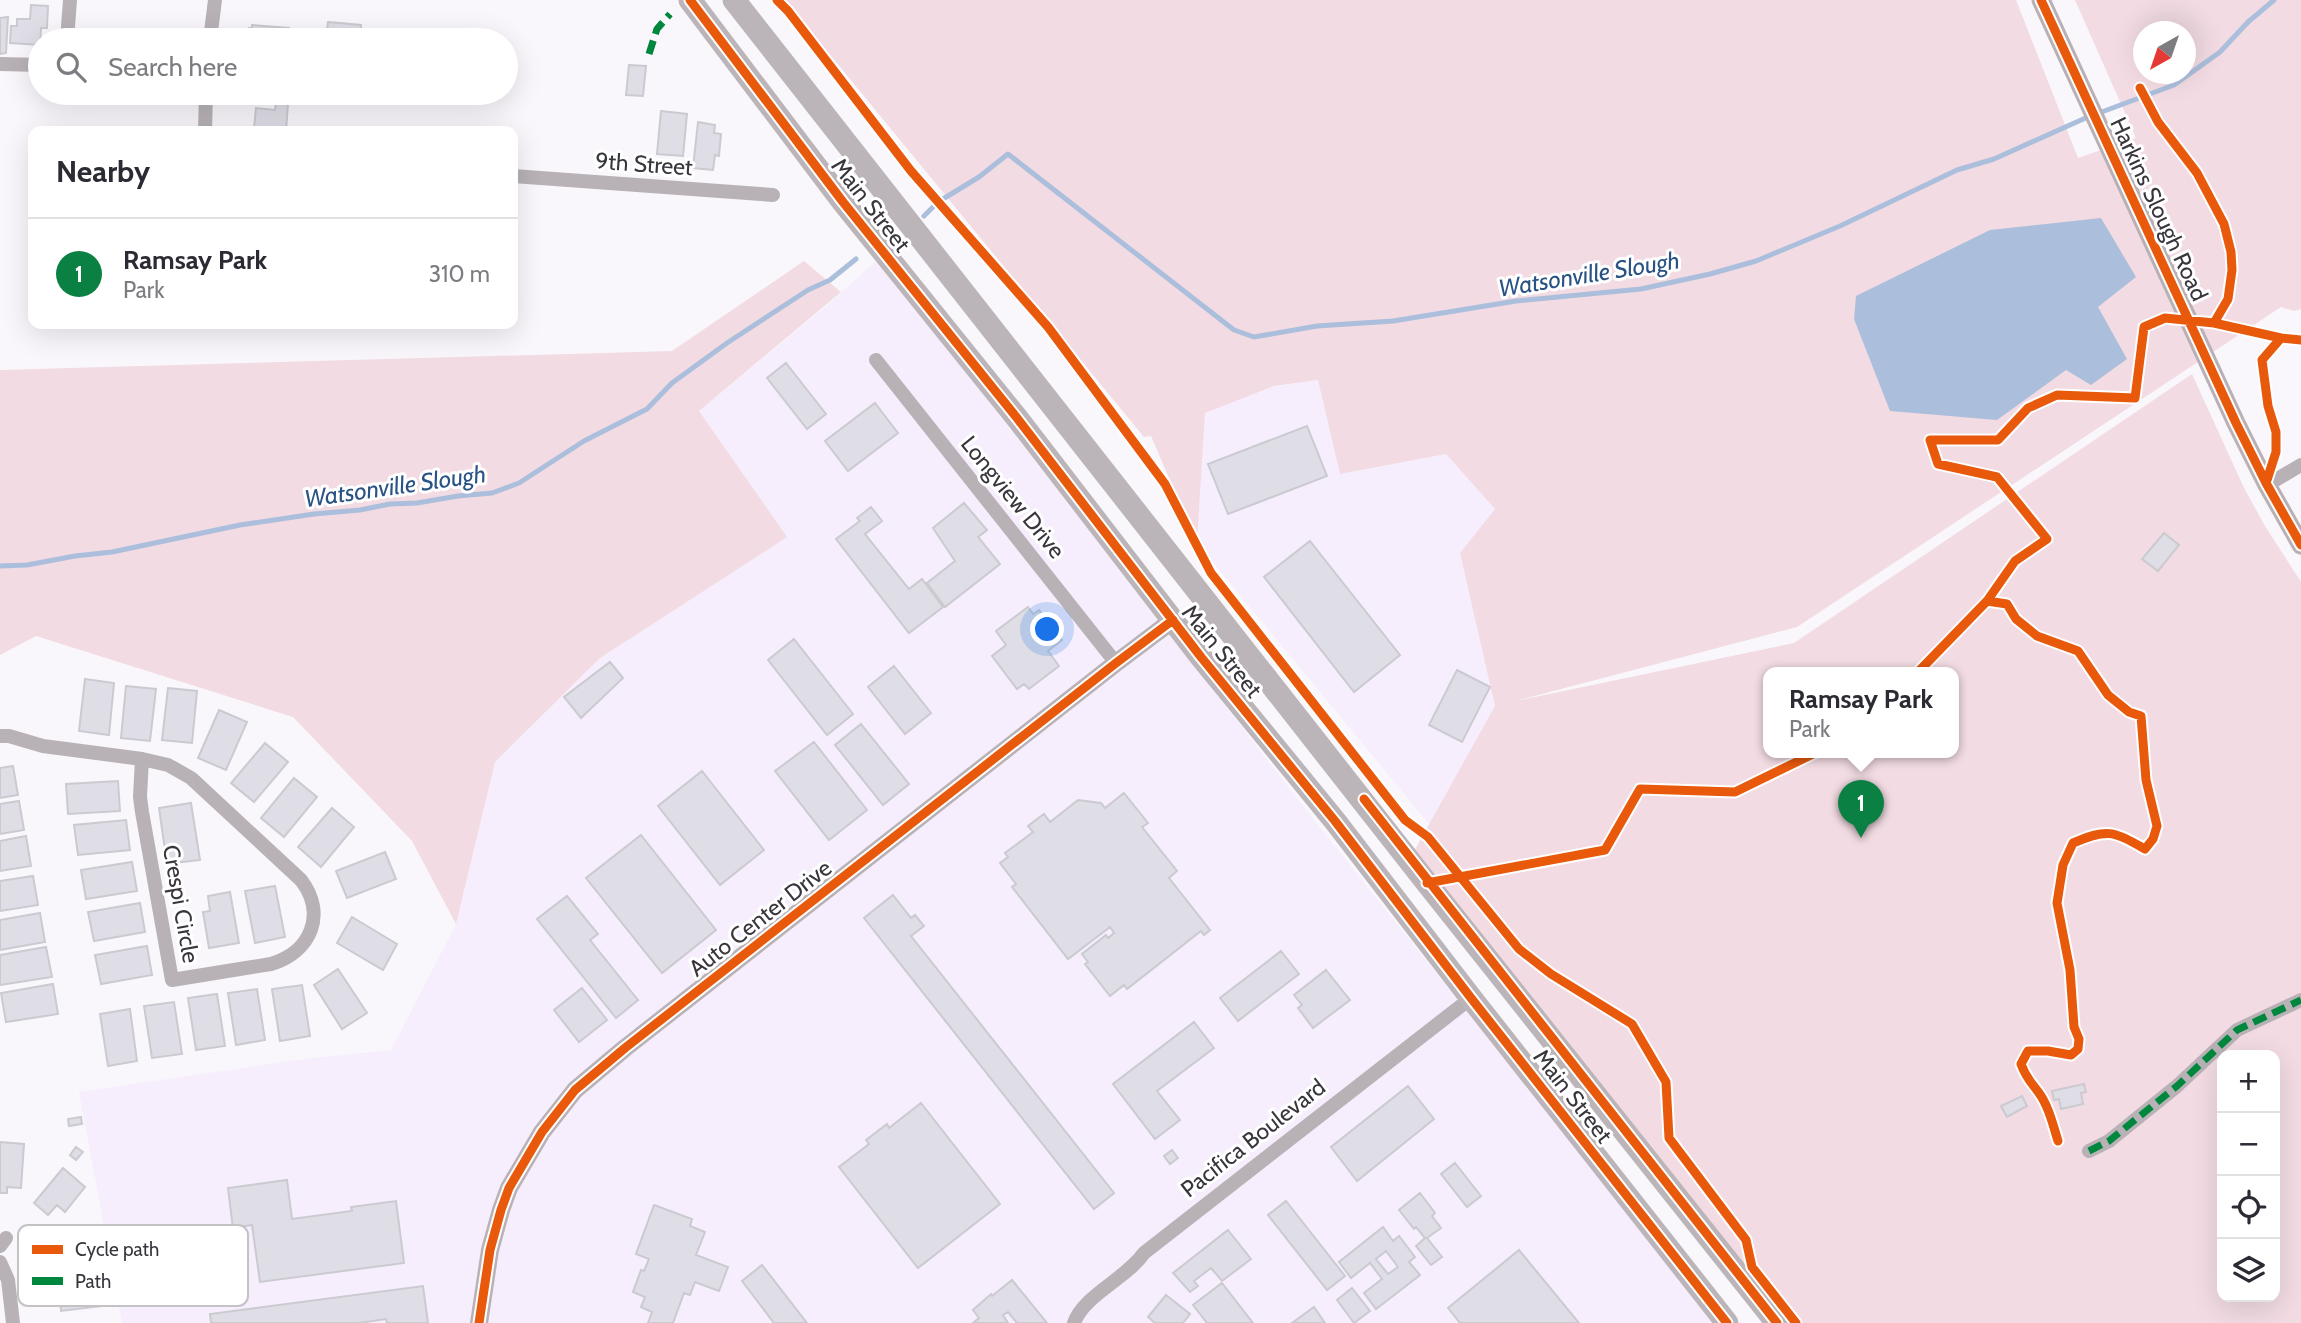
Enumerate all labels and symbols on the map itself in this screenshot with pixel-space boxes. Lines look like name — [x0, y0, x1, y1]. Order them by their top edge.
north arrow — [2133, 21, 2196, 84]
street label: Harkins Slough Road — [2104, 113, 2214, 305]
street label: 9th Street — [594, 147, 694, 181]
street label: Main Street — [826, 152, 917, 258]
water label: Watsonville Slough — [1496, 245, 1682, 303]
street label: Longview Drive — [955, 430, 1071, 564]
water label: Watsonville Slough — [302, 459, 488, 513]
street label: Main Street — [1176, 599, 1268, 703]
your location — [1030, 612, 1064, 646]
pin: 1 — [1838, 780, 1884, 838]
street label: Crespi Circle — [157, 843, 205, 965]
street label: Auto Center Drive — [683, 854, 837, 982]
street label: Main Street — [1528, 1043, 1619, 1149]
street label: Pacifica Boulevard — [1175, 1073, 1331, 1203]
legend — [18, 1225, 248, 1306]
text: Cycle path — [75, 1238, 159, 1261]
text: Path — [75, 1270, 111, 1293]

